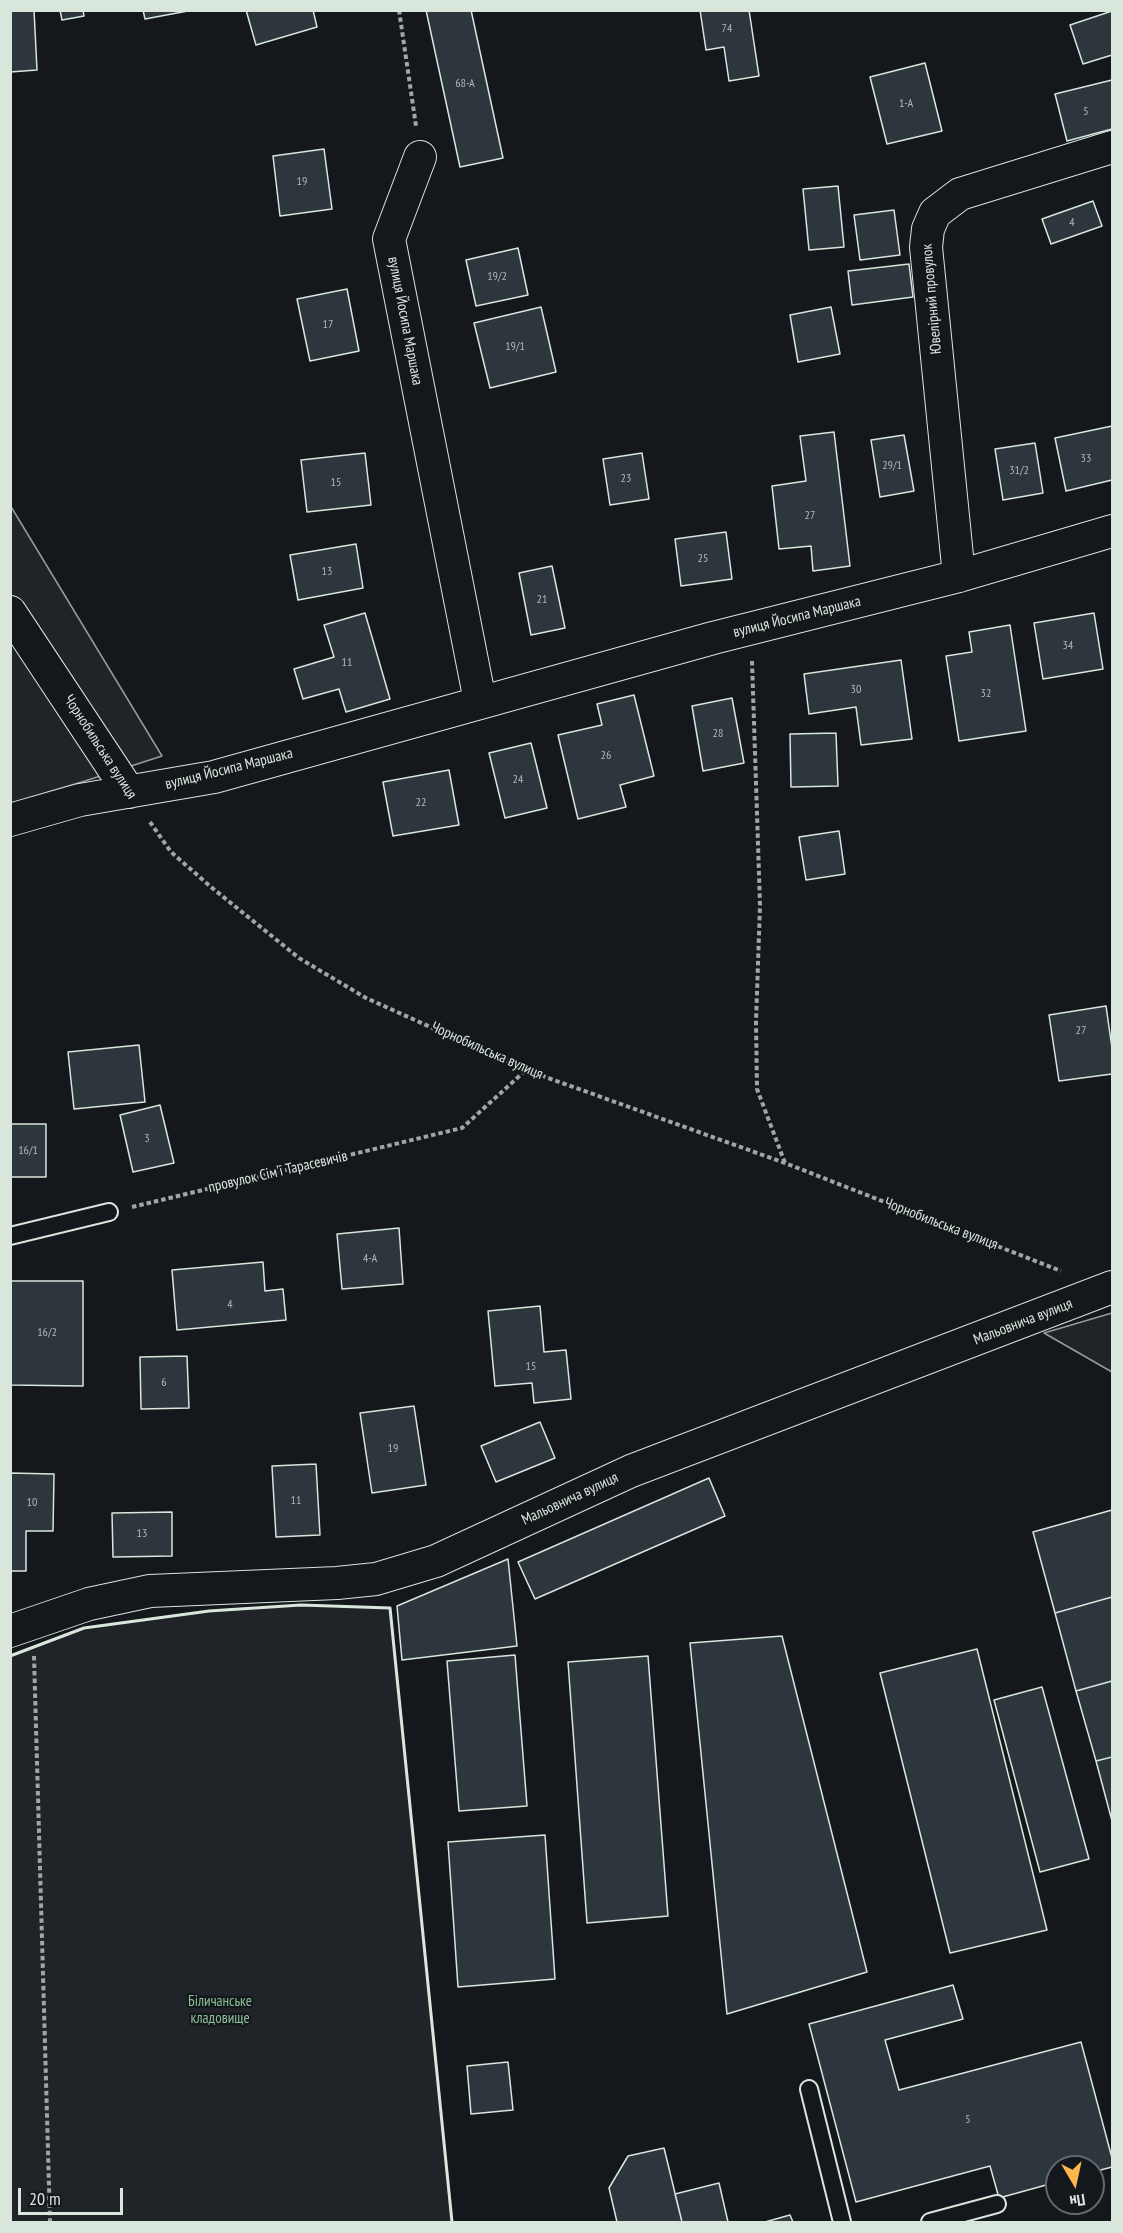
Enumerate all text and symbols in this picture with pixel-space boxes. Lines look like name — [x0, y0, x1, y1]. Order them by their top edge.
house number: 74 — [722, 22, 732, 36]
house number: 68-А — [455, 77, 475, 91]
house number: 1-А — [899, 97, 913, 111]
house number: 5 — [1083, 105, 1089, 119]
house number: 19 — [297, 175, 307, 189]
house number: 4 — [1069, 216, 1075, 230]
street label: Ювелірний провулок — [918, 243, 946, 355]
street label: вулиця Йосипа Маршака — [384, 255, 426, 387]
house number: 19/2 — [487, 270, 507, 284]
house number: 17 — [323, 318, 333, 332]
house number: 19/1 — [505, 340, 525, 354]
house number: 33 — [1081, 452, 1091, 466]
house number: 29/1 — [882, 459, 902, 473]
house number: 31/2 — [1009, 464, 1029, 478]
house number: 23 — [621, 472, 631, 486]
house number: 15 — [331, 476, 341, 490]
house number: 27 — [805, 509, 815, 523]
house number: 25 — [698, 552, 708, 566]
house number: 13 — [322, 565, 332, 579]
street label: вулиця Йосипа Маршака — [731, 592, 863, 642]
house number: 21 — [537, 593, 547, 607]
house number: 34 — [1063, 639, 1073, 653]
house number: 11 — [342, 656, 352, 670]
house number: 30 — [851, 683, 861, 697]
house number: 32 — [981, 687, 991, 701]
street label: Чорнобильська вулиця — [60, 692, 140, 802]
house number: 28 — [713, 727, 723, 741]
street label: вулиця Йосипа Маршака — [163, 744, 295, 794]
house number: 26 — [601, 749, 611, 763]
house number: 24 — [513, 773, 523, 787]
house number: 22 — [416, 796, 426, 810]
street label: Чорнобильська вулиця — [428, 1018, 546, 1084]
house number: 27 — [1076, 1024, 1086, 1038]
house number: 3 — [144, 1132, 150, 1146]
house number: 16/1 — [18, 1144, 38, 1158]
street label: провулок Сімʼї Тарасевичів — [207, 1147, 349, 1197]
street label: Чорнобильська вулиця — [881, 1194, 1001, 1254]
house number: 4-А — [363, 1252, 377, 1266]
street label: Мальовнича вулиця — [971, 1295, 1075, 1349]
house number: 4 — [227, 1298, 233, 1312]
house number: 16/2 — [37, 1326, 57, 1340]
house number: 15 — [526, 1360, 536, 1374]
house number: 6 — [161, 1376, 167, 1390]
house number: 19 — [388, 1442, 398, 1456]
street label: Мальовнича вулиця — [519, 1469, 621, 1529]
house number: 11 — [291, 1494, 301, 1508]
house number: 10 — [27, 1496, 37, 1510]
house number: 13 — [137, 1527, 147, 1541]
park label: Біличанське кладовище — [188, 1993, 252, 2028]
house number: 5 — [965, 2113, 971, 2127]
north arrow — [1045, 2155, 1105, 2215]
scale bar — [21, 2176, 126, 2214]
text: 20 m — [29, 2187, 61, 2210]
text: Пн — [1068, 2190, 1087, 2212]

